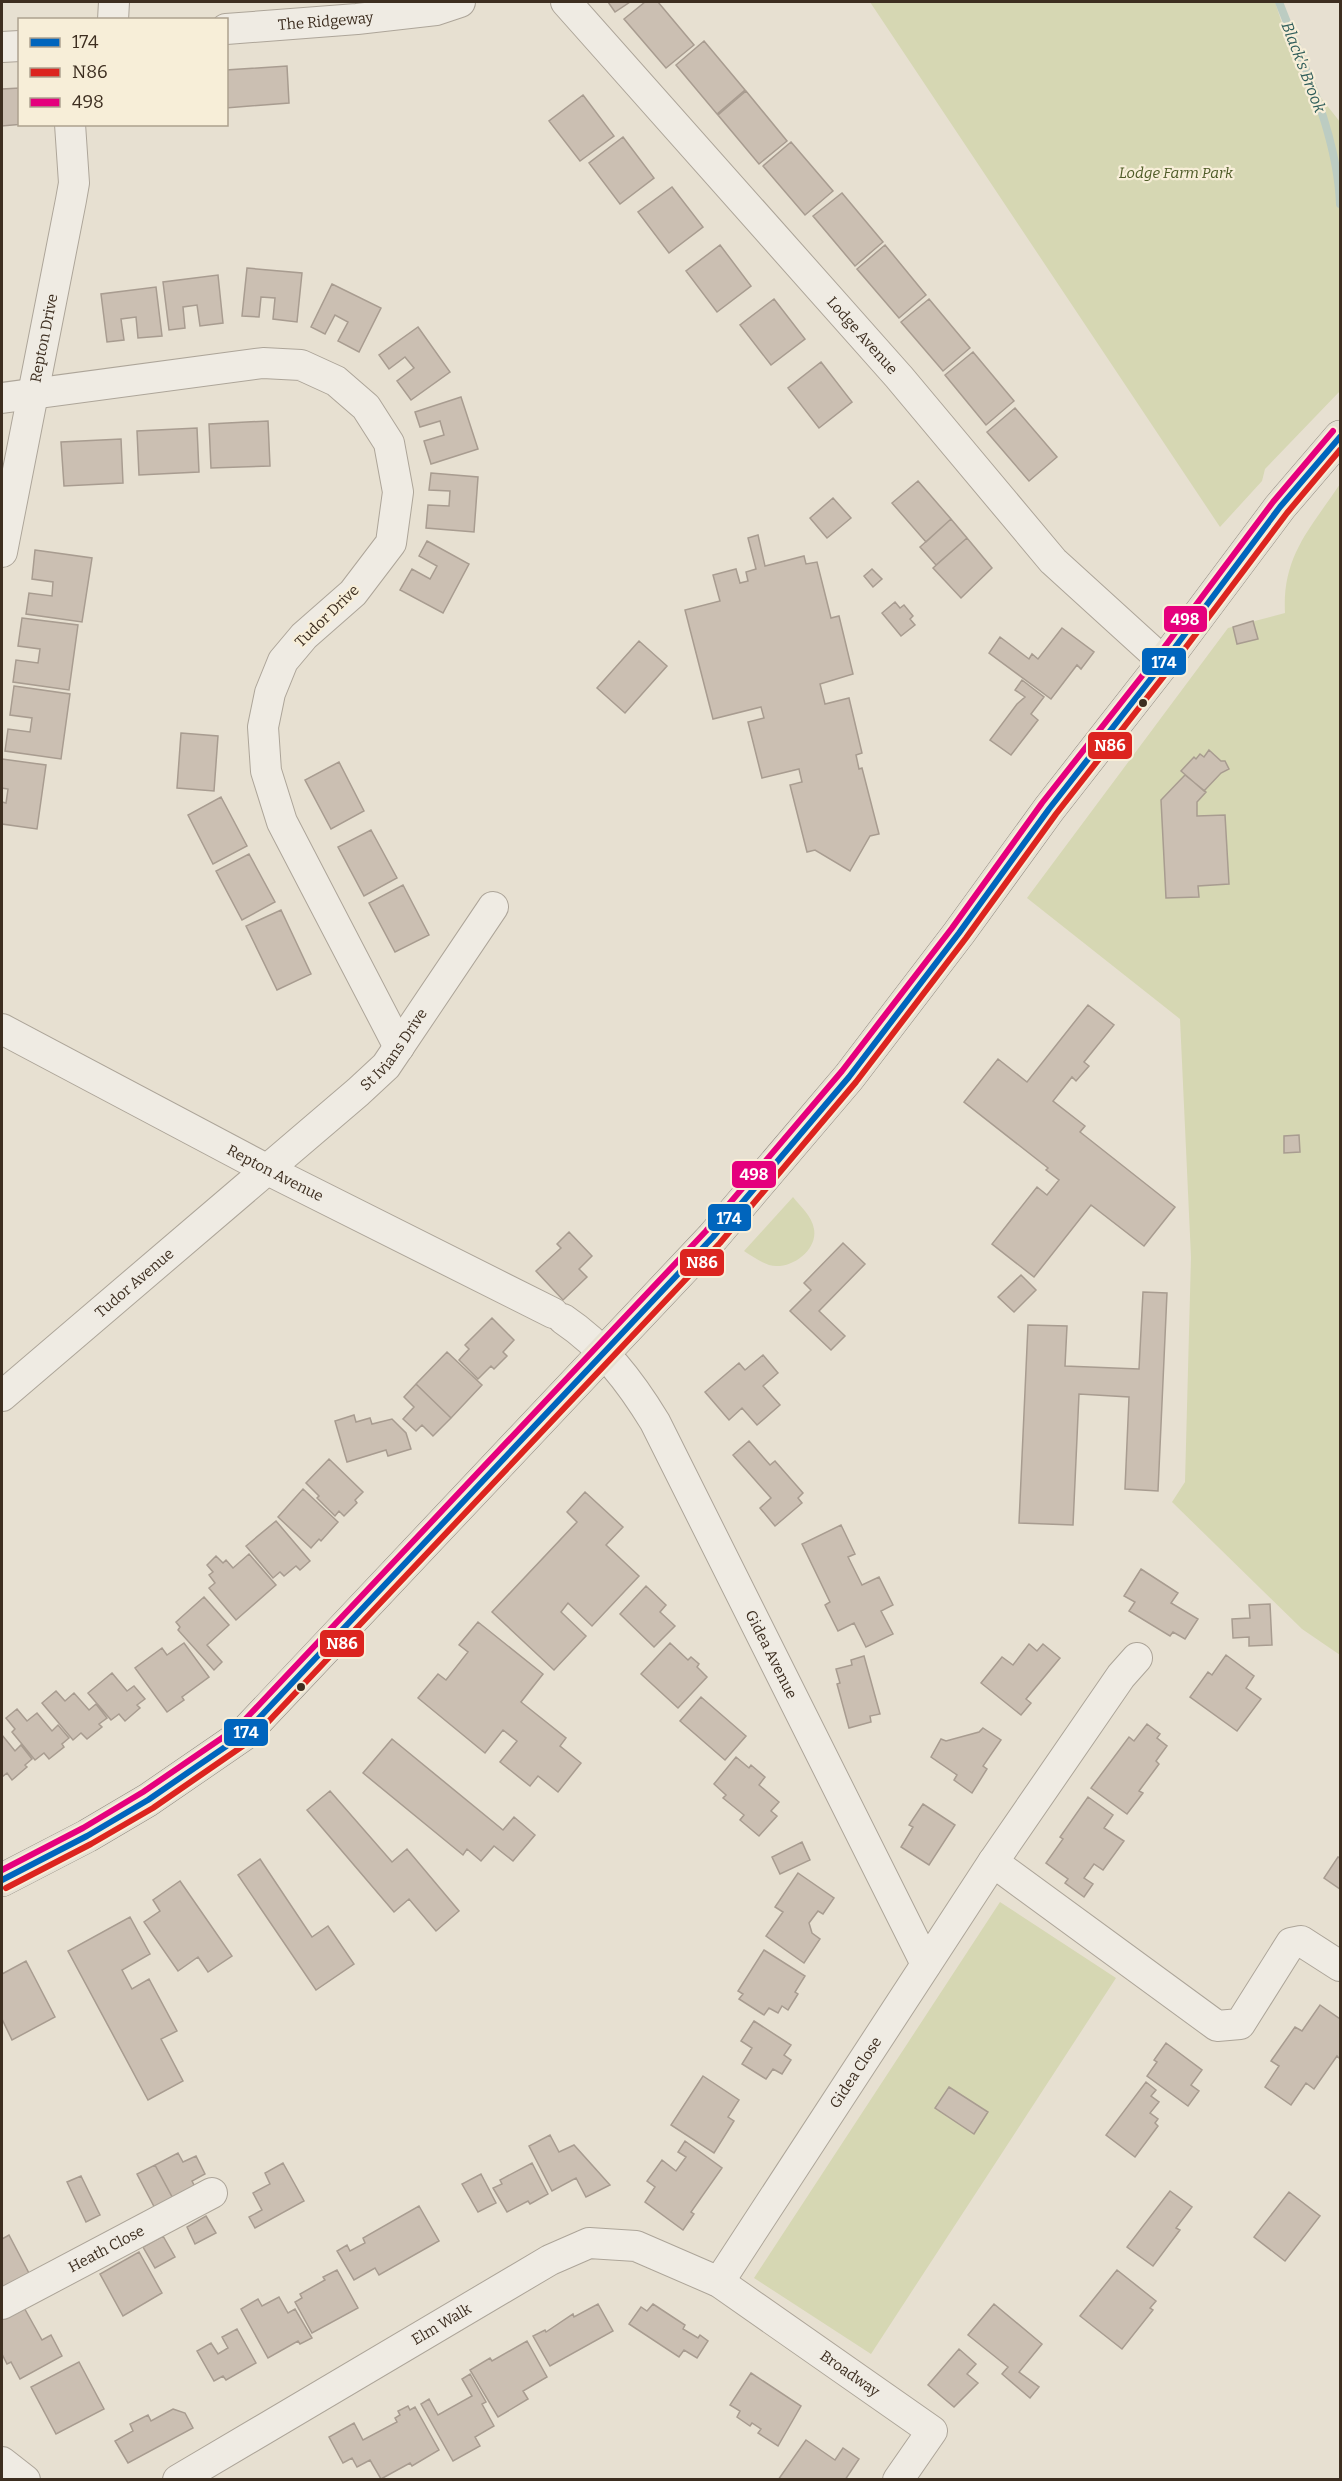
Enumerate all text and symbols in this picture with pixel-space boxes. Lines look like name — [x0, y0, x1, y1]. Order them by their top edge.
street label: The Ridgeway — [277, 8, 374, 34]
legend — [18, 18, 228, 126]
water label: Black's Brook — [1278, 19, 1330, 116]
text: 174 — [72, 31, 99, 53]
text: N86 — [72, 61, 108, 83]
text: 498 — [72, 91, 104, 113]
park label: Lodge Farm Park — [1119, 164, 1234, 182]
street label: Repton Drive — [26, 292, 61, 384]
street label: Lodge Avenue — [823, 293, 901, 378]
street label: Tudor Drive — [291, 581, 363, 651]
line badge: 498 — [1163, 605, 1208, 633]
text: 498 — [1171, 610, 1199, 629]
line badge: 174 — [1141, 647, 1187, 676]
text: 174 — [1152, 653, 1177, 672]
unlabelled marker — [1137, 697, 1149, 709]
line badge: N86 — [1087, 731, 1133, 760]
text: N86 — [1094, 736, 1126, 755]
street label: St Ivians Drive — [356, 1005, 431, 1094]
street label: Repton Avenue — [224, 1141, 326, 1205]
line badge: 498 — [731, 1160, 777, 1189]
text: 498 — [740, 1165, 768, 1184]
line badge: 174 — [707, 1203, 752, 1232]
text: 174 — [717, 1209, 742, 1228]
street label: Tudor Avenue — [91, 1244, 177, 1322]
line badge: N86 — [679, 1248, 725, 1277]
text: N86 — [686, 1253, 718, 1272]
street label: Gidea Avenue — [742, 1607, 801, 1702]
line badge: N86 — [319, 1629, 365, 1658]
text: N86 — [326, 1634, 358, 1653]
unlabelled marker — [295, 1681, 307, 1693]
line badge: 174 — [223, 1718, 269, 1747]
text: 174 — [234, 1723, 259, 1742]
street label: Gidea Close — [826, 2034, 885, 2112]
street label: Heath Close — [65, 2221, 147, 2276]
street label: Elm Walk — [408, 2299, 475, 2349]
street label: Broadway — [817, 2347, 883, 2401]

